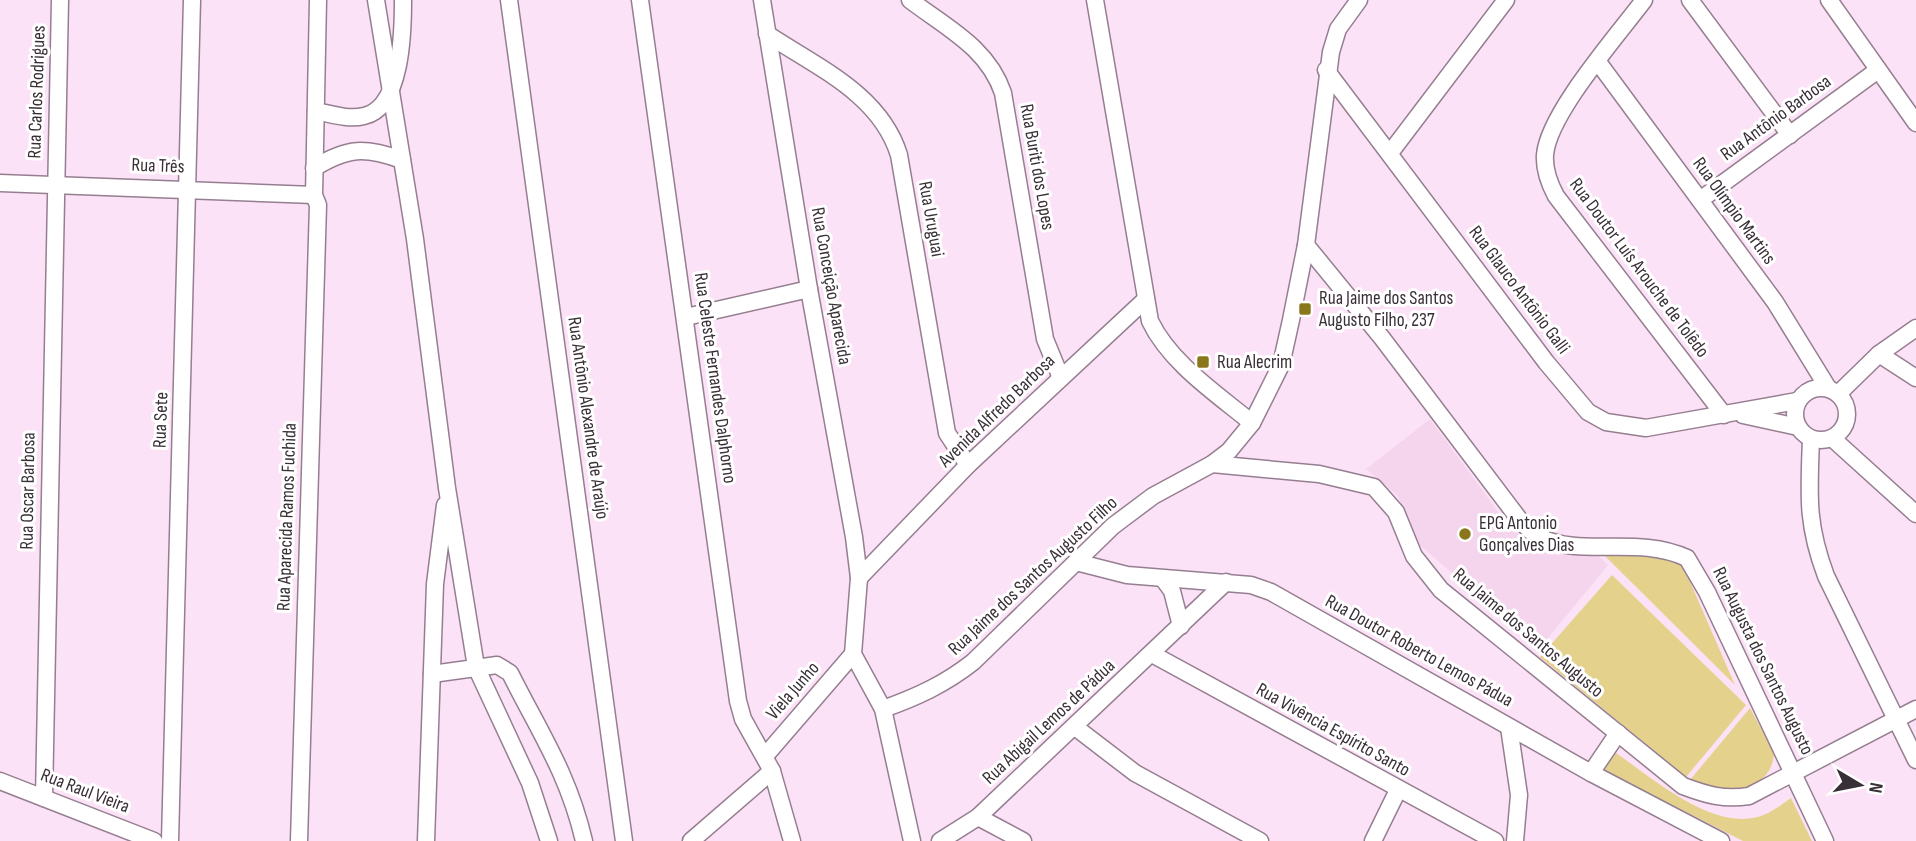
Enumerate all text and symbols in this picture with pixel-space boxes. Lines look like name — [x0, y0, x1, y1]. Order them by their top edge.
street label: Rua Carlos Rodrigues — [23, 25, 51, 159]
street label: Rua Antônio Barbosa — [1716, 70, 1836, 166]
street label: Rua Buriti dos Lopes — [1015, 102, 1059, 232]
street label: Rua Olímpio Martins — [1688, 153, 1781, 269]
street label: Rua Três — [131, 154, 185, 178]
street label: Rua Doutor Luís Arouche de Tolêdo — [1564, 174, 1714, 362]
street label: Rua Uruguai — [913, 179, 949, 259]
street label: Rua Conceição Aparecida — [806, 206, 856, 366]
street label: Rua Glauco Antônio Galli — [1463, 221, 1575, 359]
street label: Rua Celeste Fernandes Dalphorno — [689, 271, 741, 485]
place label: Rua Jaime dos Santos Augusto Filho, 237 — [1318, 287, 1454, 332]
marker: Rua Jaime dos Santos Augusto Filho, 237 — [1297, 301, 1313, 317]
street label: Rua Antônio Alexandre de Araújo — [562, 315, 614, 521]
street label: Avenida Alfredo Barbosa — [933, 350, 1060, 473]
place label: Rua Alecrim — [1217, 351, 1292, 374]
marker: Rua Alecrim — [1195, 354, 1211, 370]
street label: Rua Sete — [149, 392, 173, 448]
street label: Rua Aparecida Ramos Fuchida — [272, 423, 302, 611]
street label: Rua Oscar Barbosa — [15, 432, 41, 550]
street label: Rua Jaime dos Santos Augusto Filho — [944, 492, 1122, 660]
place label: EPG Antonio Gonçalves Dias — [1479, 512, 1575, 557]
marker: EPG Antonio Gonçalves Dias — [1457, 526, 1473, 542]
street label: Rua Jaime dos Santos Augusto — [1448, 563, 1608, 703]
street label: Rua Augusta dos Santos Augusto — [1707, 563, 1819, 759]
street label: Rua Doutor Roberto Lemos Pádua — [1321, 590, 1517, 712]
street label: Rua Abigail Lemos de Pádua — [978, 655, 1120, 789]
street label: Viela Junho — [761, 657, 825, 725]
street label: Rua Vivência Espírito Santo — [1252, 678, 1414, 782]
north arrow — [1825, 750, 1895, 820]
street label: Rua Raul Vieira — [37, 764, 133, 818]
text: N — [1863, 781, 1887, 795]

